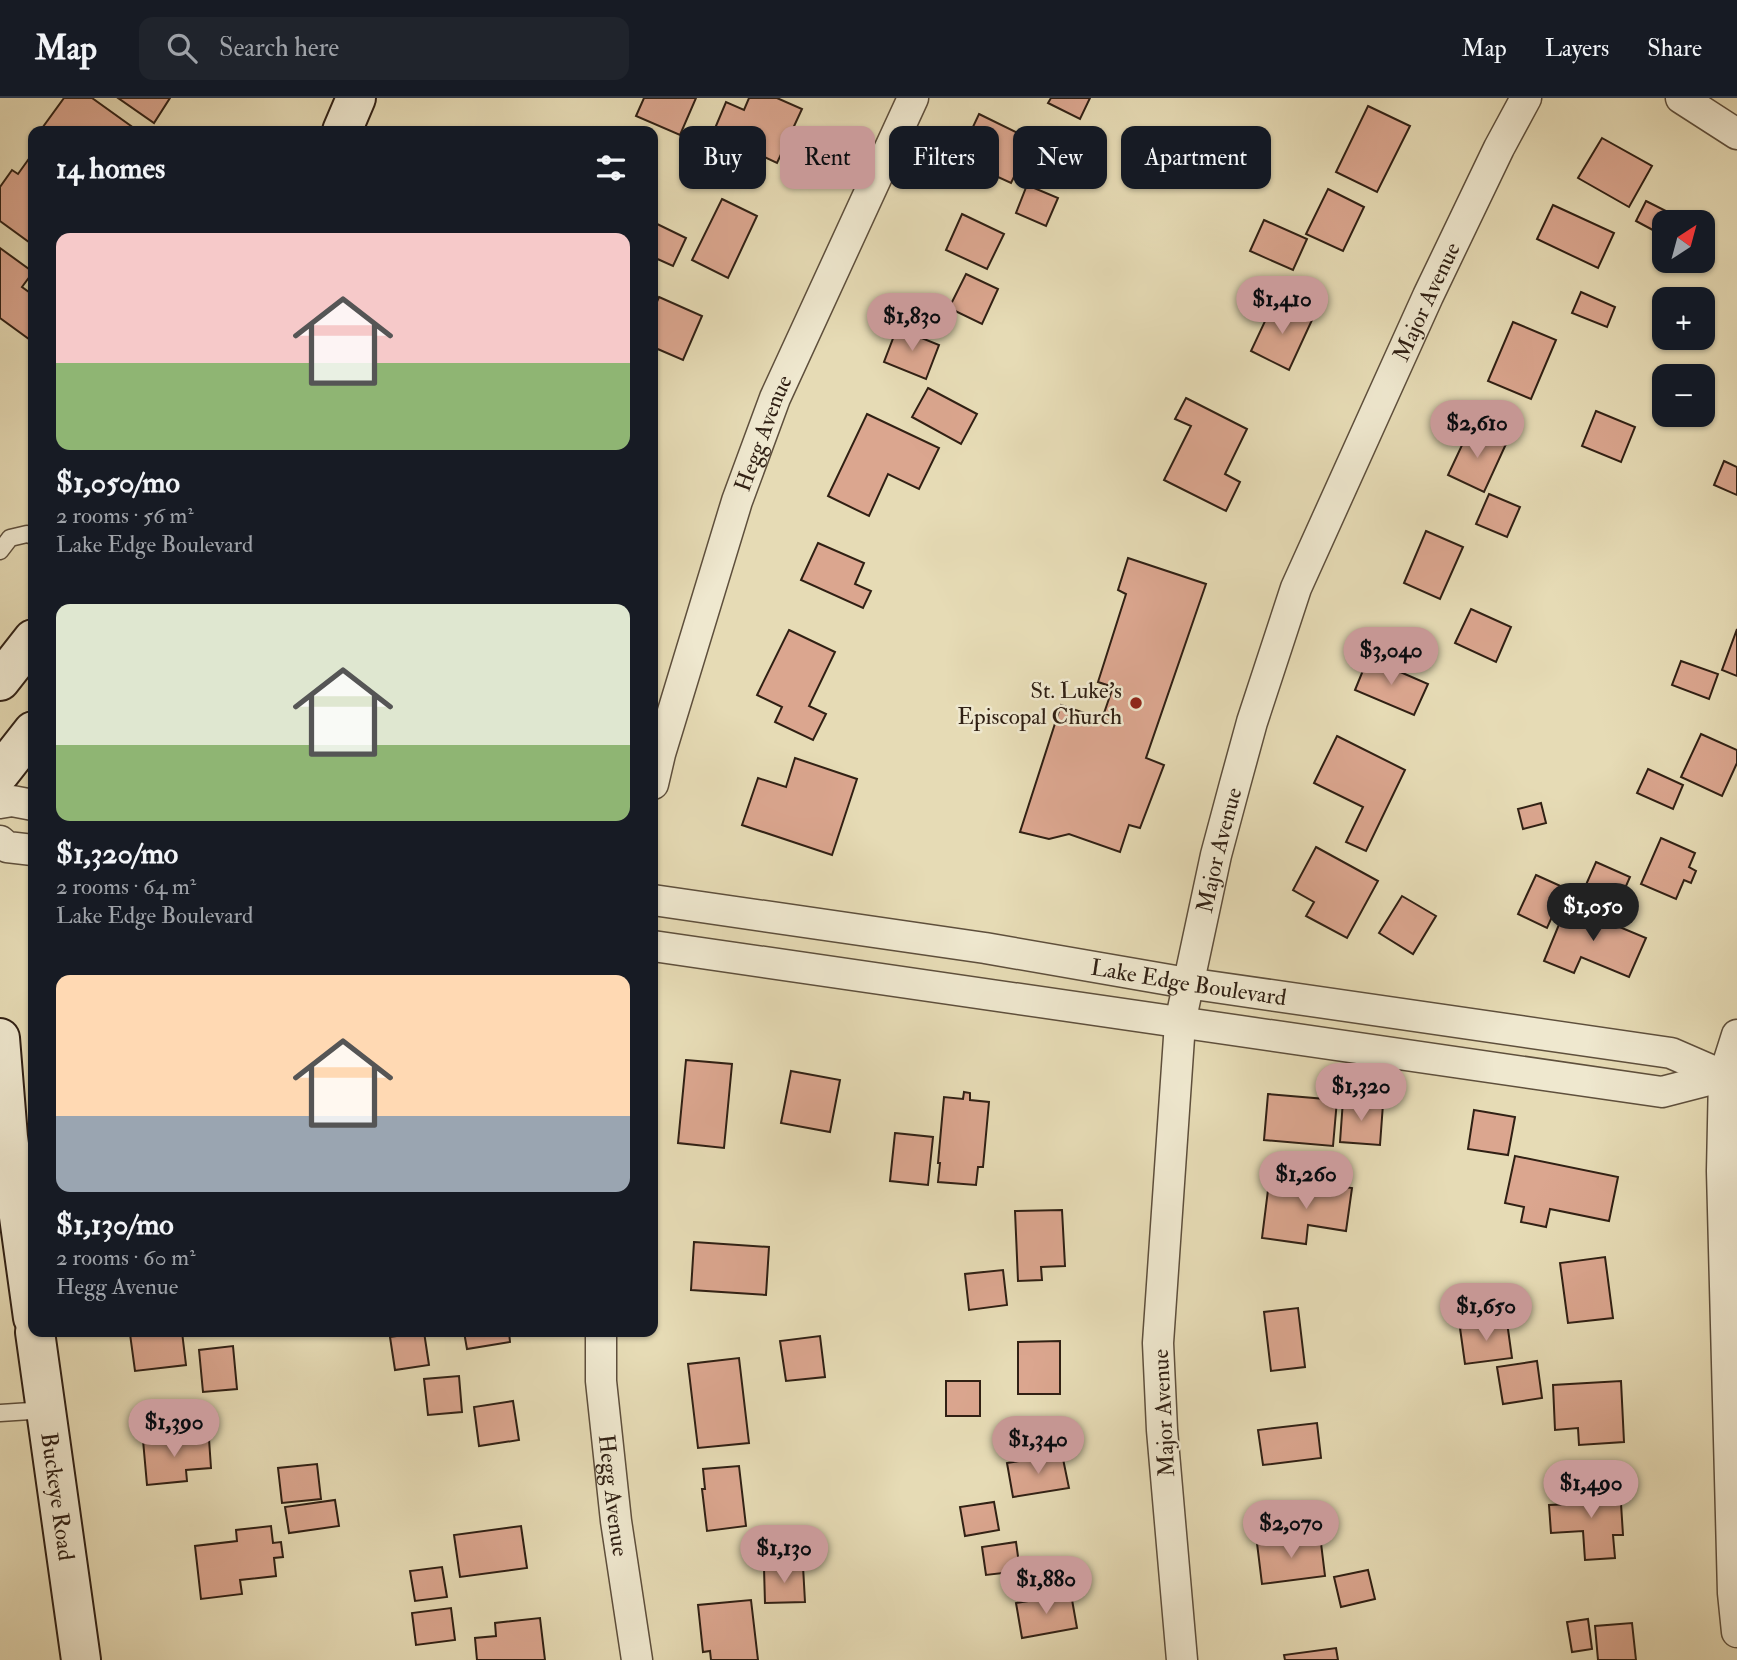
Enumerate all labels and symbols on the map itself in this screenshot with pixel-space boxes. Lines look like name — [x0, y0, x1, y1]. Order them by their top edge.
north arrow — [1652, 210, 1715, 273]
street label: Major Avenue — [1386, 237, 1467, 366]
pin: $1,410 — [1225, 276, 1339, 336]
pin: $1,830 — [855, 294, 969, 353]
street label: Hegg Avenue — [728, 370, 799, 495]
pin: $2,610 — [1420, 400, 1534, 460]
pin: $3,040 — [1334, 628, 1448, 687]
place label: St. Luke's Episcopal Church — [957, 676, 1122, 732]
marker: St. Luke's Episcopal Church — [1128, 695, 1144, 711]
street label: Major Avenue — [1190, 784, 1249, 915]
pin: $1,050 — [1536, 884, 1650, 943]
street label: Lake Edge Boulevard — [1089, 953, 1288, 1012]
pin: $1,320 — [1304, 1063, 1418, 1123]
pin: $1,260 — [1249, 1152, 1363, 1211]
pin: $1,650 — [1429, 1284, 1543, 1343]
street label: Major Avenue — [1146, 1348, 1181, 1478]
pin: $1,390 — [117, 1400, 231, 1459]
pin: $1,340 — [981, 1416, 1095, 1476]
street label: Buckeye Road — [34, 1431, 81, 1562]
street label: Hegg Avenue — [592, 1433, 635, 1559]
pin: $1,490 — [1534, 1460, 1648, 1520]
pin: $2,070 — [1234, 1500, 1348, 1560]
pin: $1,130 — [727, 1526, 841, 1585]
pin: $1,880 — [989, 1556, 1103, 1616]

